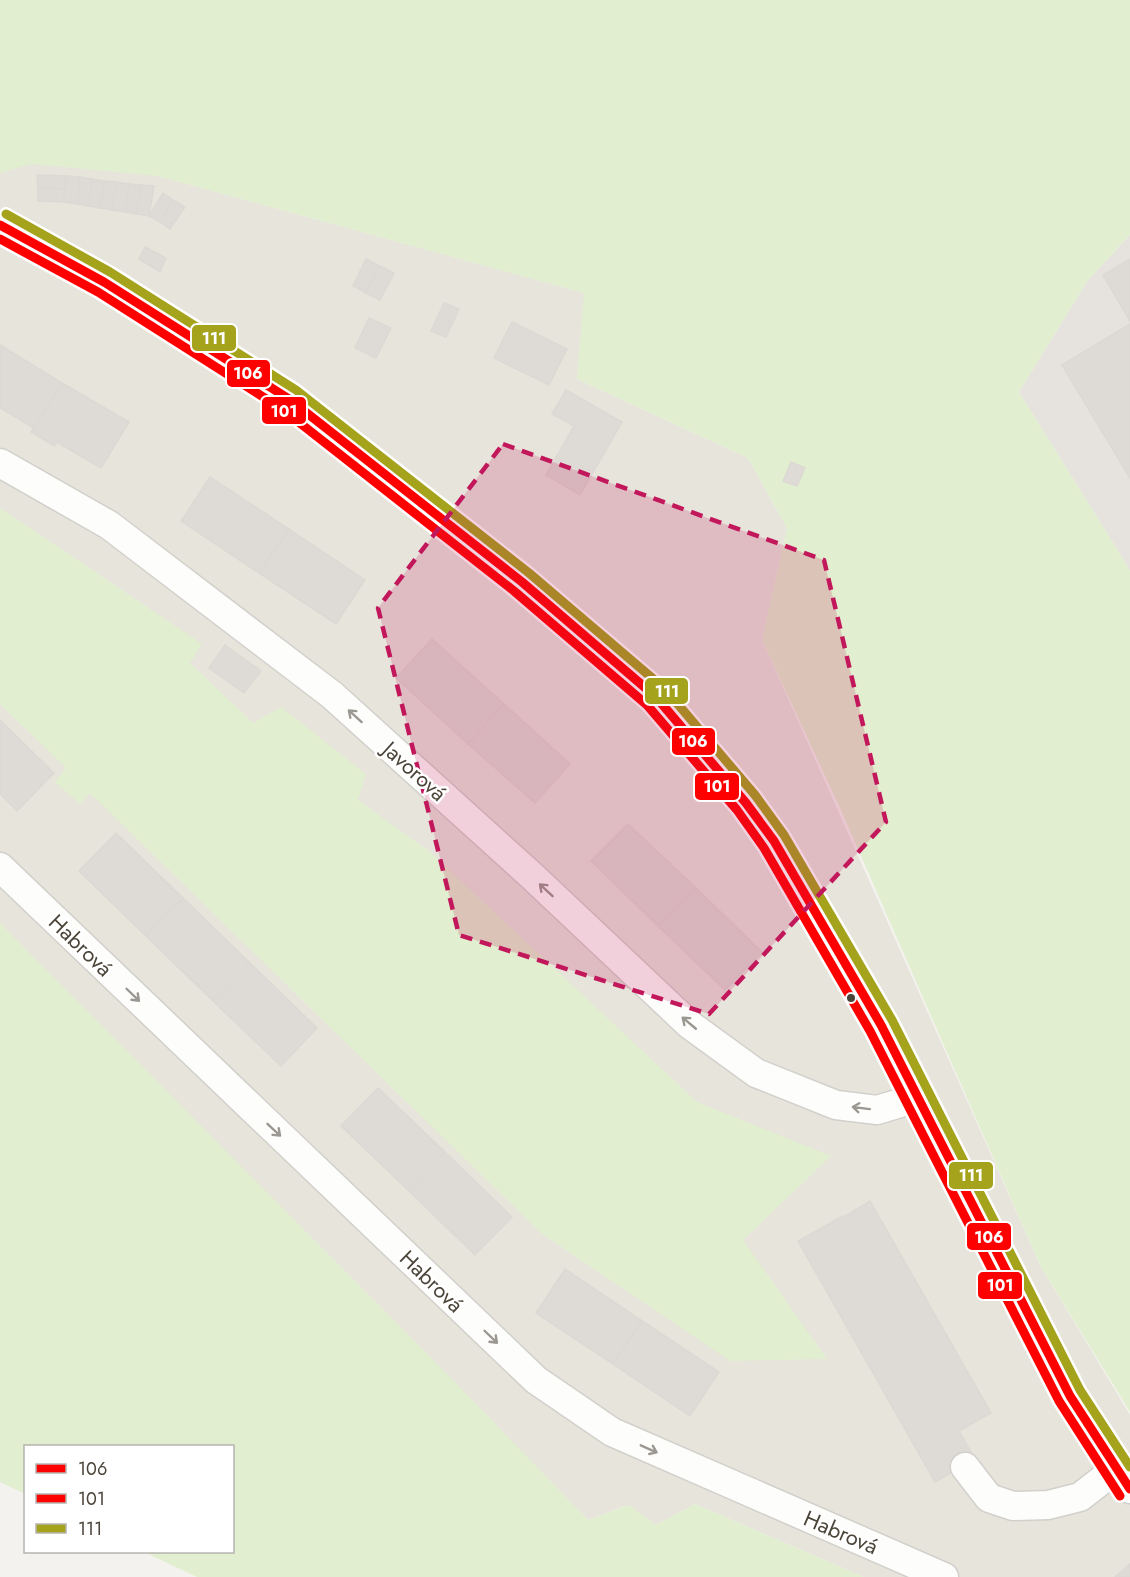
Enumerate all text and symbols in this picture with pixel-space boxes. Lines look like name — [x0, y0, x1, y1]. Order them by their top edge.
line badge: 111 — [191, 324, 237, 352]
text: 111 — [202, 327, 226, 350]
line badge: 106 — [226, 359, 271, 388]
text: 106 — [233, 362, 263, 385]
line badge: 101 — [261, 396, 307, 425]
text: 101 — [271, 400, 297, 423]
line badge: 111 — [644, 677, 689, 705]
text: 111 — [655, 680, 679, 703]
one-way arrow — [348, 709, 363, 723]
line badge: 106 — [671, 727, 716, 756]
text: 106 — [678, 730, 708, 753]
street label: Javorová — [374, 732, 454, 808]
line badge: 101 — [694, 772, 740, 801]
text: 101 — [704, 775, 730, 798]
one-way arrow — [539, 883, 554, 897]
street label: Habrová — [42, 906, 120, 984]
one-way arrow — [126, 987, 141, 1002]
unlabelled marker — [845, 992, 857, 1004]
one-way arrow — [682, 1016, 697, 1030]
one-way arrow — [851, 1102, 871, 1113]
one-way arrow — [267, 1122, 282, 1137]
line badge: 111 — [948, 1161, 994, 1190]
text: 111 — [959, 1164, 983, 1187]
line badge: 106 — [966, 1222, 1012, 1251]
text: 106 — [974, 1226, 1004, 1249]
street label: Habrová — [393, 1242, 471, 1320]
line badge: 101 — [977, 1271, 1023, 1300]
text: 101 — [987, 1274, 1013, 1297]
one-way arrow — [483, 1330, 498, 1344]
one-way arrow — [640, 1444, 658, 1455]
legend — [24, 1445, 234, 1553]
text: 106 — [78, 1456, 107, 1482]
text: 101 — [78, 1486, 105, 1512]
street label: Habrová — [799, 1502, 883, 1562]
text: 111 — [78, 1516, 102, 1542]

